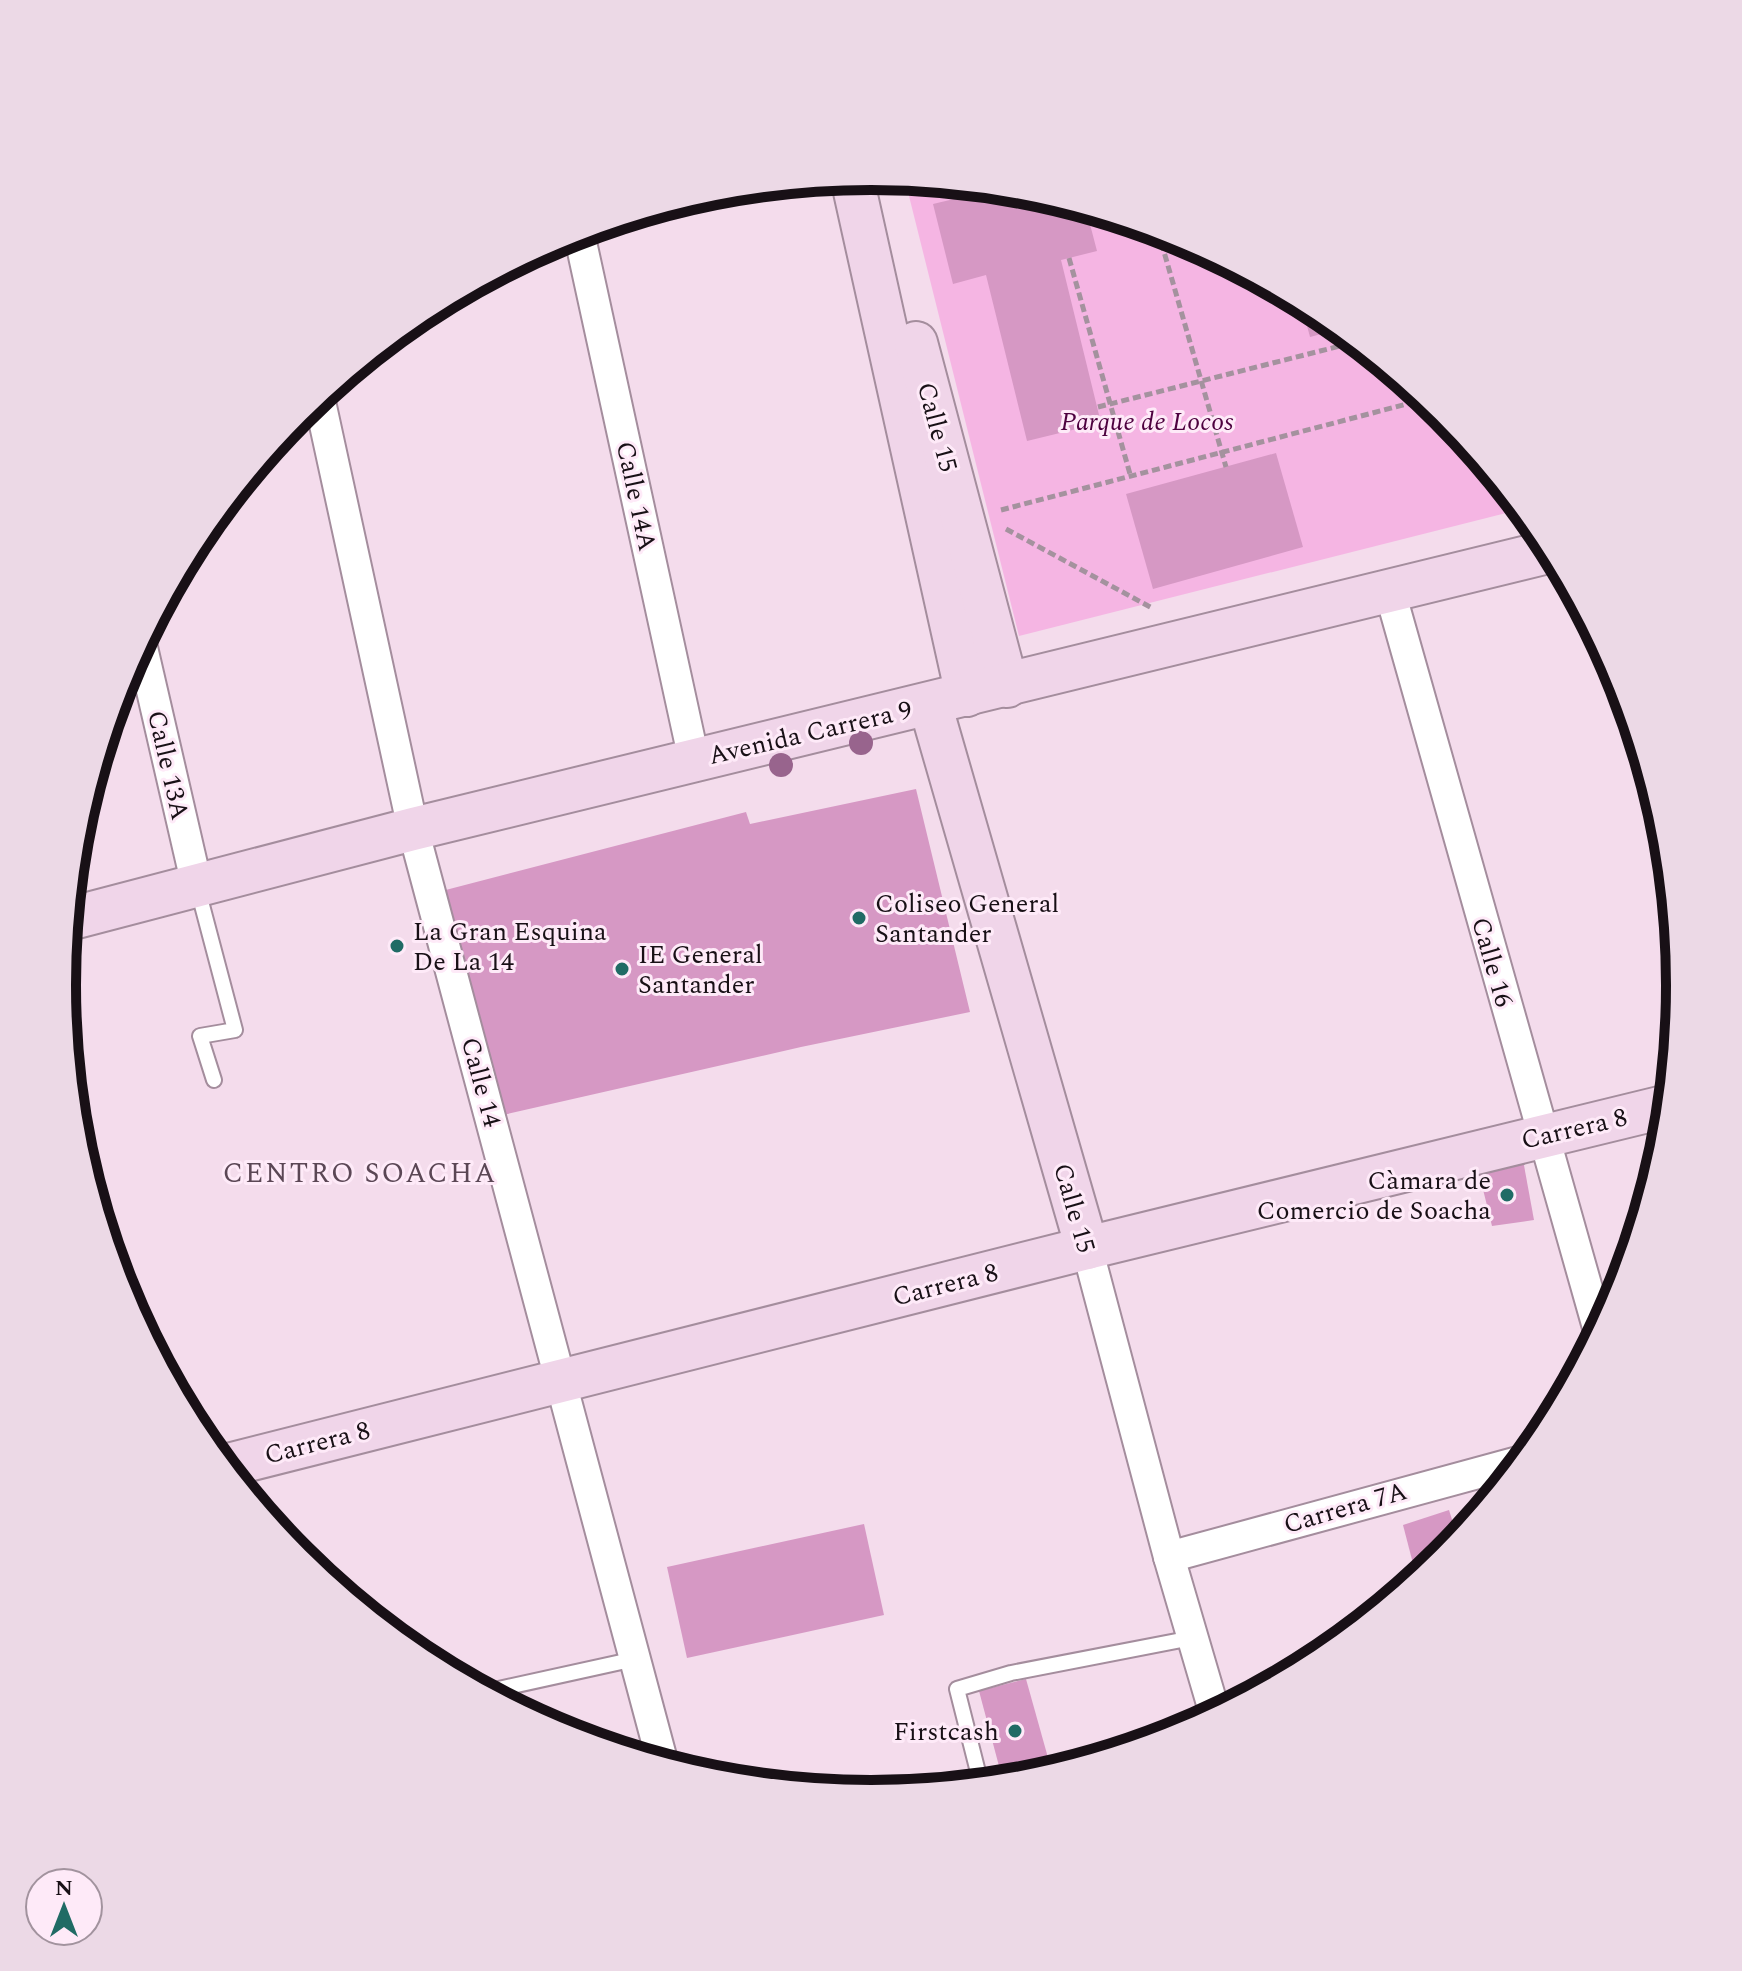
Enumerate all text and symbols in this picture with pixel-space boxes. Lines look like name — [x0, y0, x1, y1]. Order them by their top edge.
street label: Calle 15 — [906, 378, 968, 477]
park label: Parque de Locos — [1061, 402, 1233, 442]
street label: Calle 14A — [605, 438, 667, 555]
street label: Avenida Carrera 9 — [704, 690, 916, 776]
street label: Calle 13A — [136, 706, 200, 824]
place label: Coliseo General Santander — [875, 884, 1059, 954]
marker: Coliseo General Santander — [850, 909, 868, 927]
place label: La Gran Esquina De La 14 — [413, 912, 607, 982]
street label: Calle 16 — [1460, 913, 1524, 1012]
place label: IE General Santander — [638, 935, 763, 1005]
marker: La Gran Esquina De La 14 — [388, 937, 406, 955]
marker: IE General Santander — [613, 960, 631, 978]
street label: Calle 14 — [450, 1033, 512, 1132]
street label: Carrera 8 — [1517, 1097, 1631, 1161]
district label: CENTRO SOACHA — [223, 1152, 497, 1195]
street label: Calle 15 — [1042, 1159, 1106, 1258]
place label: Càmara de Comercio de Soacha — [1257, 1161, 1491, 1231]
marker: Càmara de Comercio de Soacha — [1498, 1186, 1516, 1204]
street label: Carrera 8 — [888, 1253, 1002, 1317]
street label: Carrera 8 — [260, 1411, 374, 1475]
street label: Carrera 7A — [1279, 1471, 1412, 1545]
place label: Firstcash — [893, 1712, 999, 1752]
marker: Firstcash — [1006, 1722, 1024, 1740]
north arrow — [24, 1867, 104, 1947]
text: N — [55, 1872, 73, 1905]

